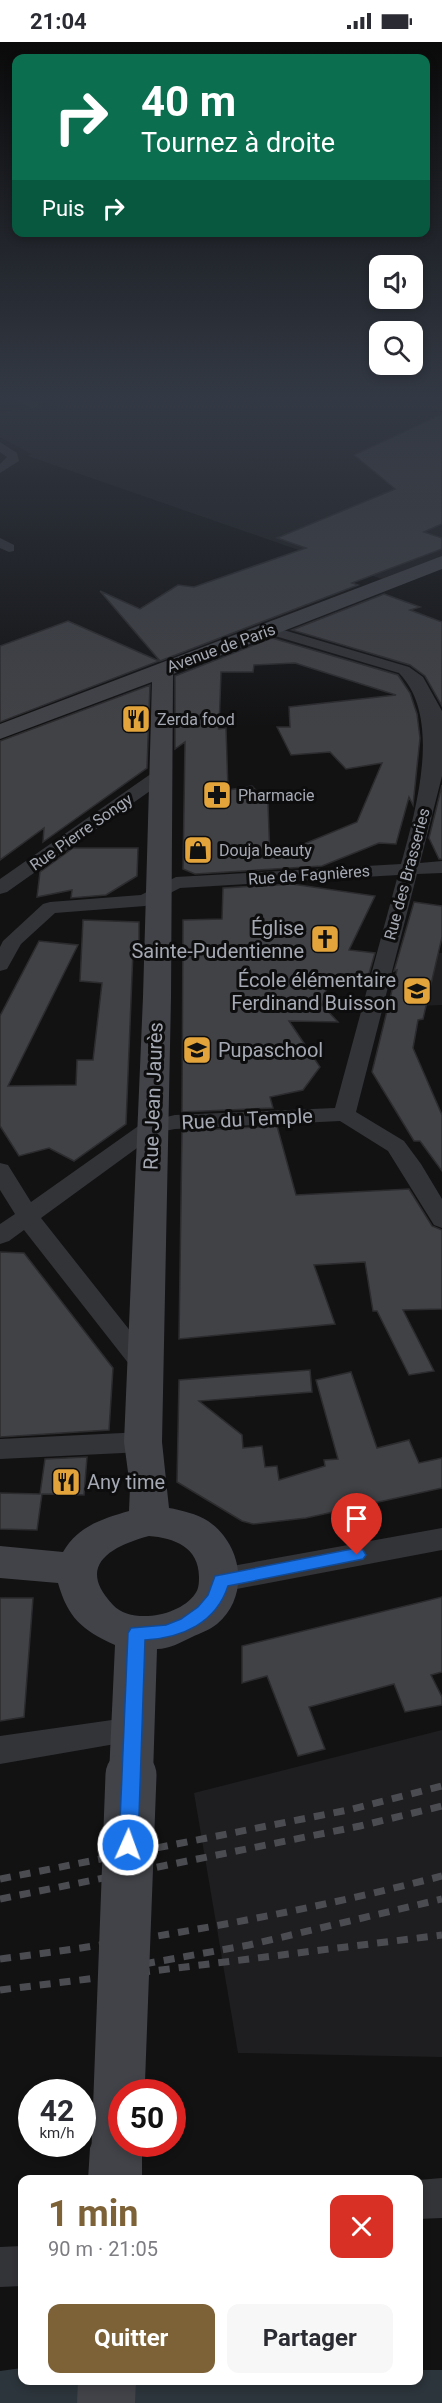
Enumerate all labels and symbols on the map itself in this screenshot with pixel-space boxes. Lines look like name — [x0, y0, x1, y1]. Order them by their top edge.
street label: Avenue de Paris — [164, 620, 278, 676]
restaurant icon: Zerda food — [120, 703, 152, 735]
place label: Zerda food — [157, 710, 235, 729]
pharmacy icon: Pharmacie — [201, 779, 233, 811]
place label: Pharmacie — [238, 786, 315, 805]
street label: Rue Pierre Songy — [26, 789, 136, 874]
street label: Rue des Brasseries — [380, 806, 434, 942]
shop icon: Douja beauty — [182, 834, 214, 866]
place label: Douja beauty — [219, 841, 312, 860]
street label: Rue de Fagnières — [247, 861, 371, 889]
place label: Église Sainte-Pudentienne — [131, 916, 304, 963]
church icon: Église Sainte-Pudentienne — [309, 923, 341, 955]
place label: École élémentaire Ferdinand Buisson — [231, 968, 396, 1015]
school or university icon: École élémentaire Ferdinand Buisson — [401, 975, 433, 1007]
street label: Rue Jean Jaurès — [138, 1022, 168, 1170]
school or university icon: Pupaschool — [181, 1034, 213, 1066]
place label: Pupaschool — [218, 1038, 323, 1062]
street label: Rue du Temple — [181, 1104, 313, 1134]
restaurant icon: Any time — [50, 1466, 82, 1498]
place label: Any time — [87, 1470, 165, 1494]
pin — [331, 1493, 382, 1555]
position arrow — [96, 1813, 160, 1877]
speed limit sign: 50 — [108, 2079, 186, 2157]

